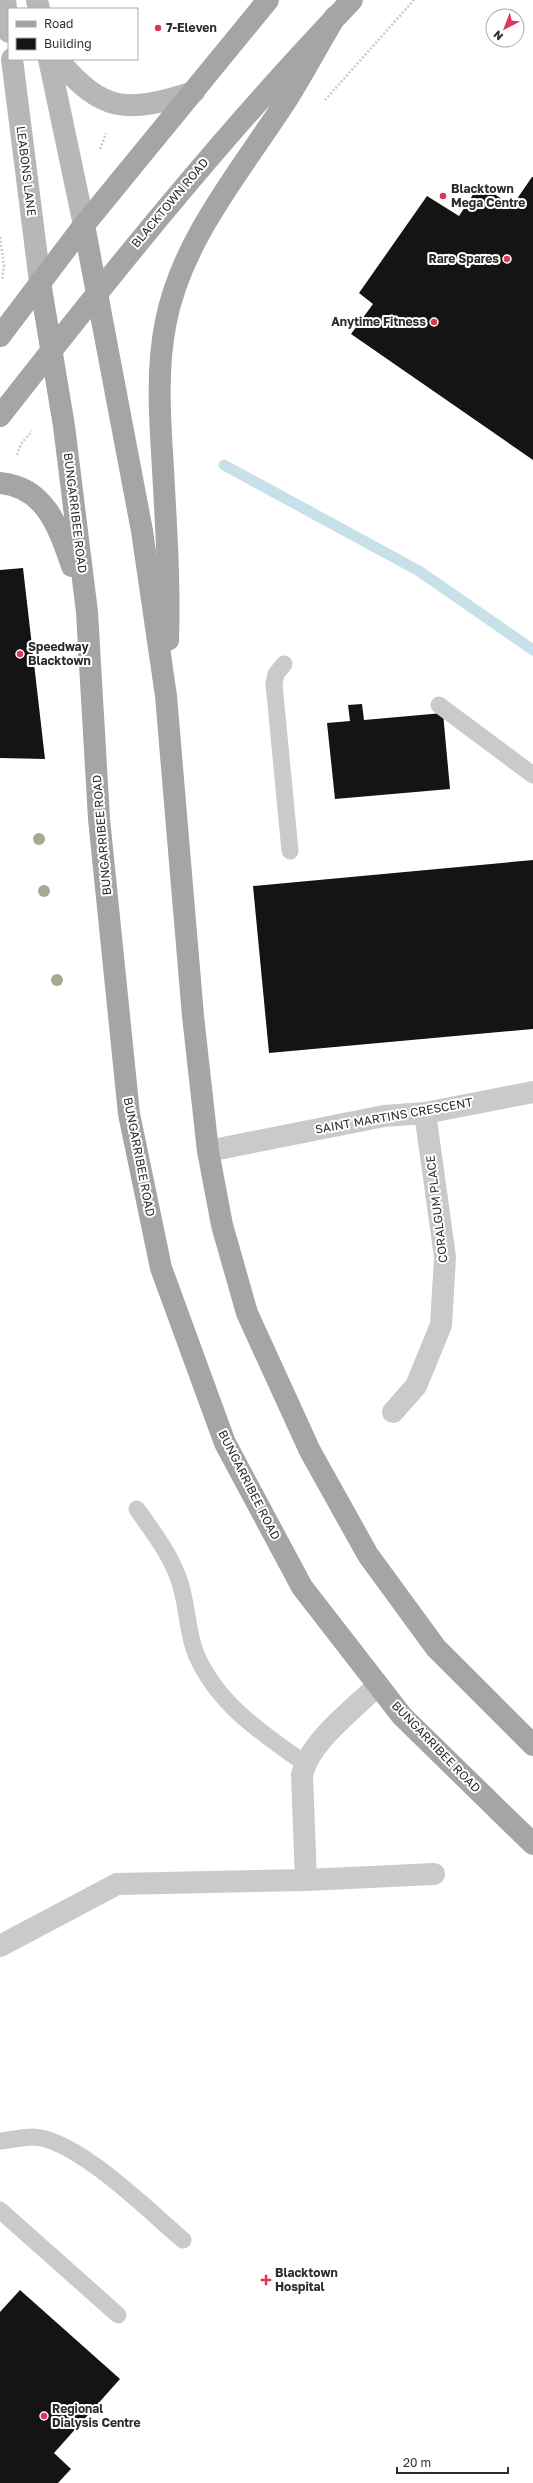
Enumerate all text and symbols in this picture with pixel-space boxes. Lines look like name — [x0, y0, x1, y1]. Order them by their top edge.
legend — [8, 8, 138, 60]
north arrow — [485, 8, 525, 48]
text: Road — [44, 16, 73, 31]
place label: 7-Eleven — [166, 20, 217, 35]
marker: 7-Eleven — [153, 23, 163, 33]
text: N — [491, 28, 505, 43]
text: Building — [44, 36, 92, 51]
street label: LEABONS LANE — [14, 125, 39, 217]
street label: BLACKTOWN ROAD — [128, 155, 211, 251]
place label: Blacktown Mega Centre — [451, 181, 525, 210]
marker: Blacktown Mega Centre — [438, 191, 448, 201]
place label: Rare Spares — [429, 251, 499, 266]
marker: Rare Spares — [502, 254, 512, 264]
place label: Anytime Fitness — [331, 314, 426, 329]
marker: Anytime Fitness — [429, 317, 439, 327]
street label: BUNGARRIBEE ROAD — [61, 452, 90, 574]
place label: Speedway Blacktown — [28, 639, 91, 668]
marker: Speedway Blacktown — [15, 649, 25, 659]
street label: BUNGARRIBEE ROAD — [89, 774, 114, 896]
street label: SAINT MARTINS CRESCENT — [314, 1094, 474, 1137]
street label: BUNGARRIBEE ROAD — [121, 1096, 158, 1218]
street label: CORALGUM PLACE — [422, 1154, 451, 1264]
street label: BUNGARRIBEE ROAD — [215, 1427, 284, 1542]
street label: BUNGARRIBEE ROAD — [389, 1698, 484, 1795]
place label: Blacktown Hospital — [275, 2265, 338, 2294]
marker: Blacktown Hospital — [260, 2274, 272, 2286]
place label: Regional Dialysis Centre — [52, 2401, 141, 2430]
marker: Regional Dialysis Centre — [39, 2411, 49, 2421]
scale bar — [397, 2449, 508, 2475]
text: 20 m — [403, 2455, 431, 2470]

